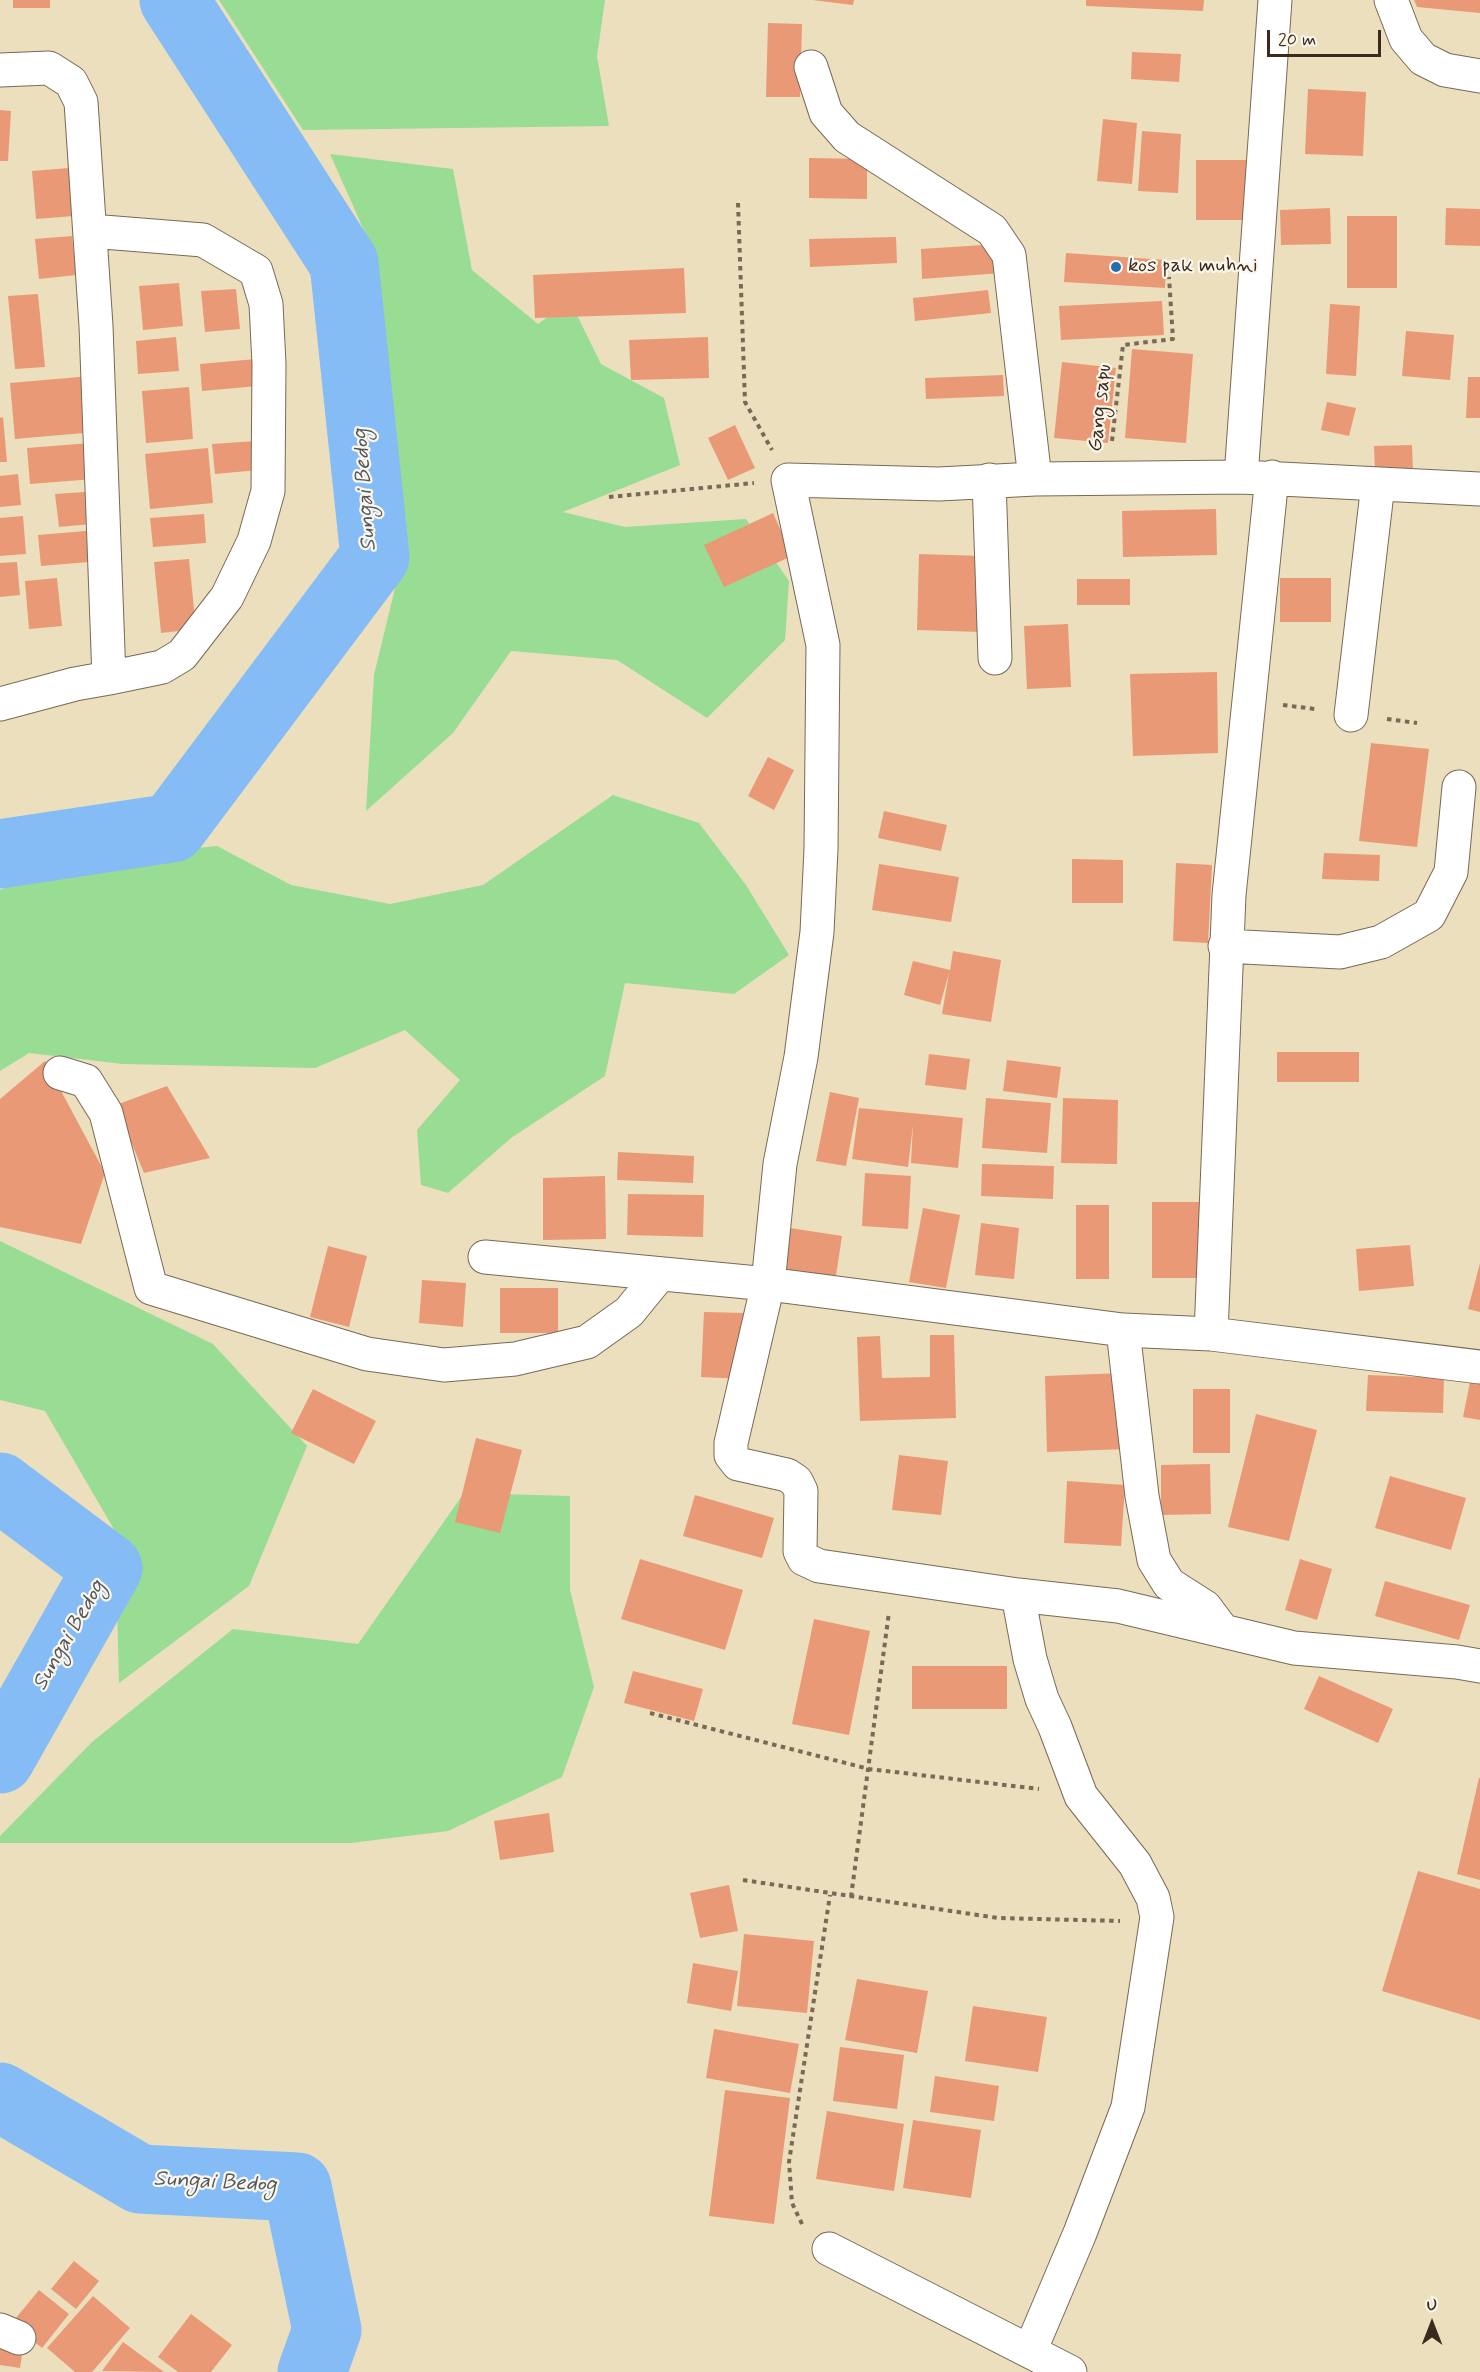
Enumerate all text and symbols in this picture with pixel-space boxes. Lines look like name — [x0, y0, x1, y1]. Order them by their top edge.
scale bar — [1270, 18, 1384, 56]
text: 20 m — [1278, 28, 1316, 52]
place label: kos pak muhni — [1128, 254, 1258, 280]
marker: kos pak muhni — [1109, 260, 1123, 274]
street label: Gang sapu — [1084, 363, 1118, 453]
water label: Sungai Bedog — [349, 428, 383, 552]
water label: Sungai Bedog — [28, 1576, 112, 1696]
water label: Sungai Bedog — [153, 2167, 277, 2199]
north arrow — [1402, 2294, 1462, 2354]
text: U — [1427, 2295, 1437, 2316]

